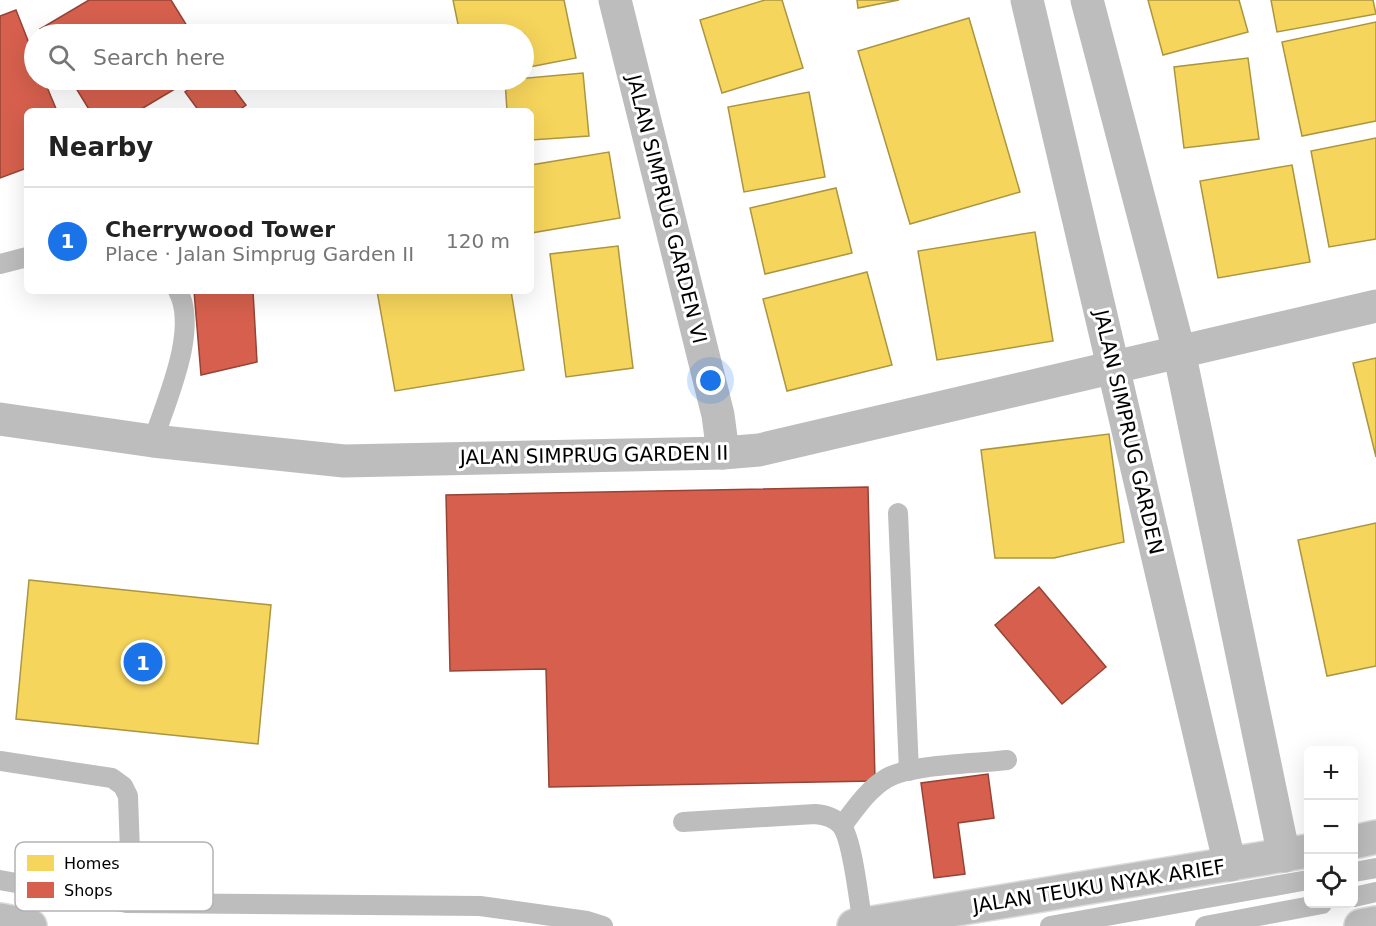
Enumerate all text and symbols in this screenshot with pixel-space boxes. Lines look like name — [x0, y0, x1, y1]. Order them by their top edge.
search box — [24, 24, 534, 90]
icon: search — [45, 41, 78, 74]
text: Search here — [93, 45, 225, 70]
street label: JALAN SIMPRUG GARDEN VI — [621, 70, 712, 346]
text: Nearby — [48, 132, 153, 162]
text: Cherrywood Tower — [105, 217, 335, 242]
text: 1 — [61, 229, 74, 253]
text: 120 m — [446, 229, 510, 253]
text: Place · Jalan Simprug Garden II — [105, 242, 414, 266]
street label: JALAN SIMPRUG GARDEN — [1089, 305, 1169, 557]
your location — [696, 366, 725, 395]
street label: JALAN SIMPRUG GARDEN II — [458, 441, 728, 469]
pin: 1 — [124, 640, 162, 684]
map controls — [1304, 746, 1358, 908]
button: + — [1304, 746, 1358, 800]
button: − — [1304, 800, 1358, 854]
legend — [15, 842, 213, 911]
text: Homes — [64, 854, 120, 873]
street label: JALAN TEUKU NYAK ARIEF — [969, 854, 1227, 918]
button: locate — [1304, 854, 1358, 908]
text: Shops — [64, 881, 113, 900]

